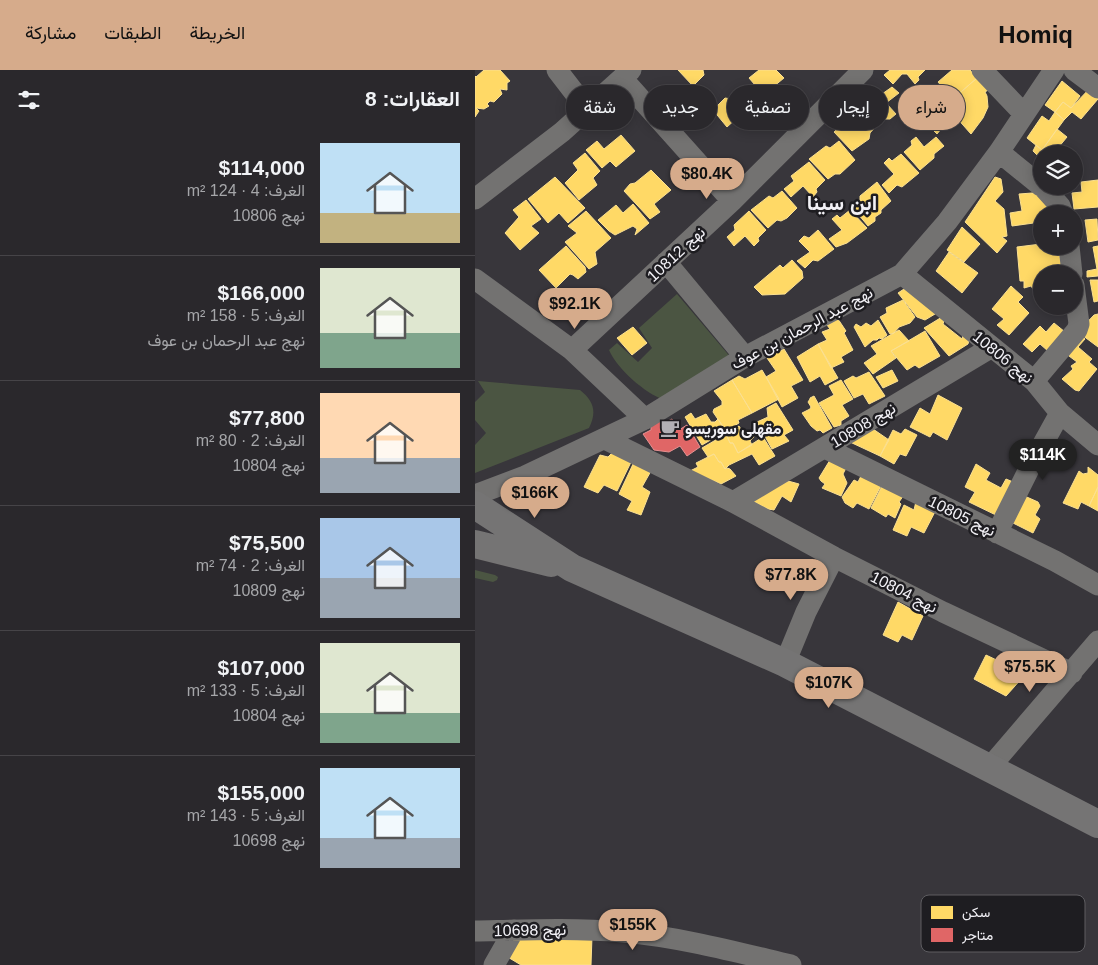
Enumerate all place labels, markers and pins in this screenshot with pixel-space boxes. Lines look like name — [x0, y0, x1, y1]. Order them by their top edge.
pin: $80.4K — [666, 158, 748, 200]
pin: $92.1K — [534, 288, 616, 330]
cafe icon: مقهلى سوريسو — [659, 417, 681, 439]
place label: مقهلى سوريسو — [685, 420, 782, 439]
pin: $114K — [1008, 438, 1078, 481]
pin: $166K — [500, 476, 570, 519]
pin: $77.8K — [750, 558, 832, 601]
pin: $75.5K — [989, 650, 1071, 693]
pin: $107K — [794, 666, 864, 709]
pin: $155K — [598, 908, 668, 951]

